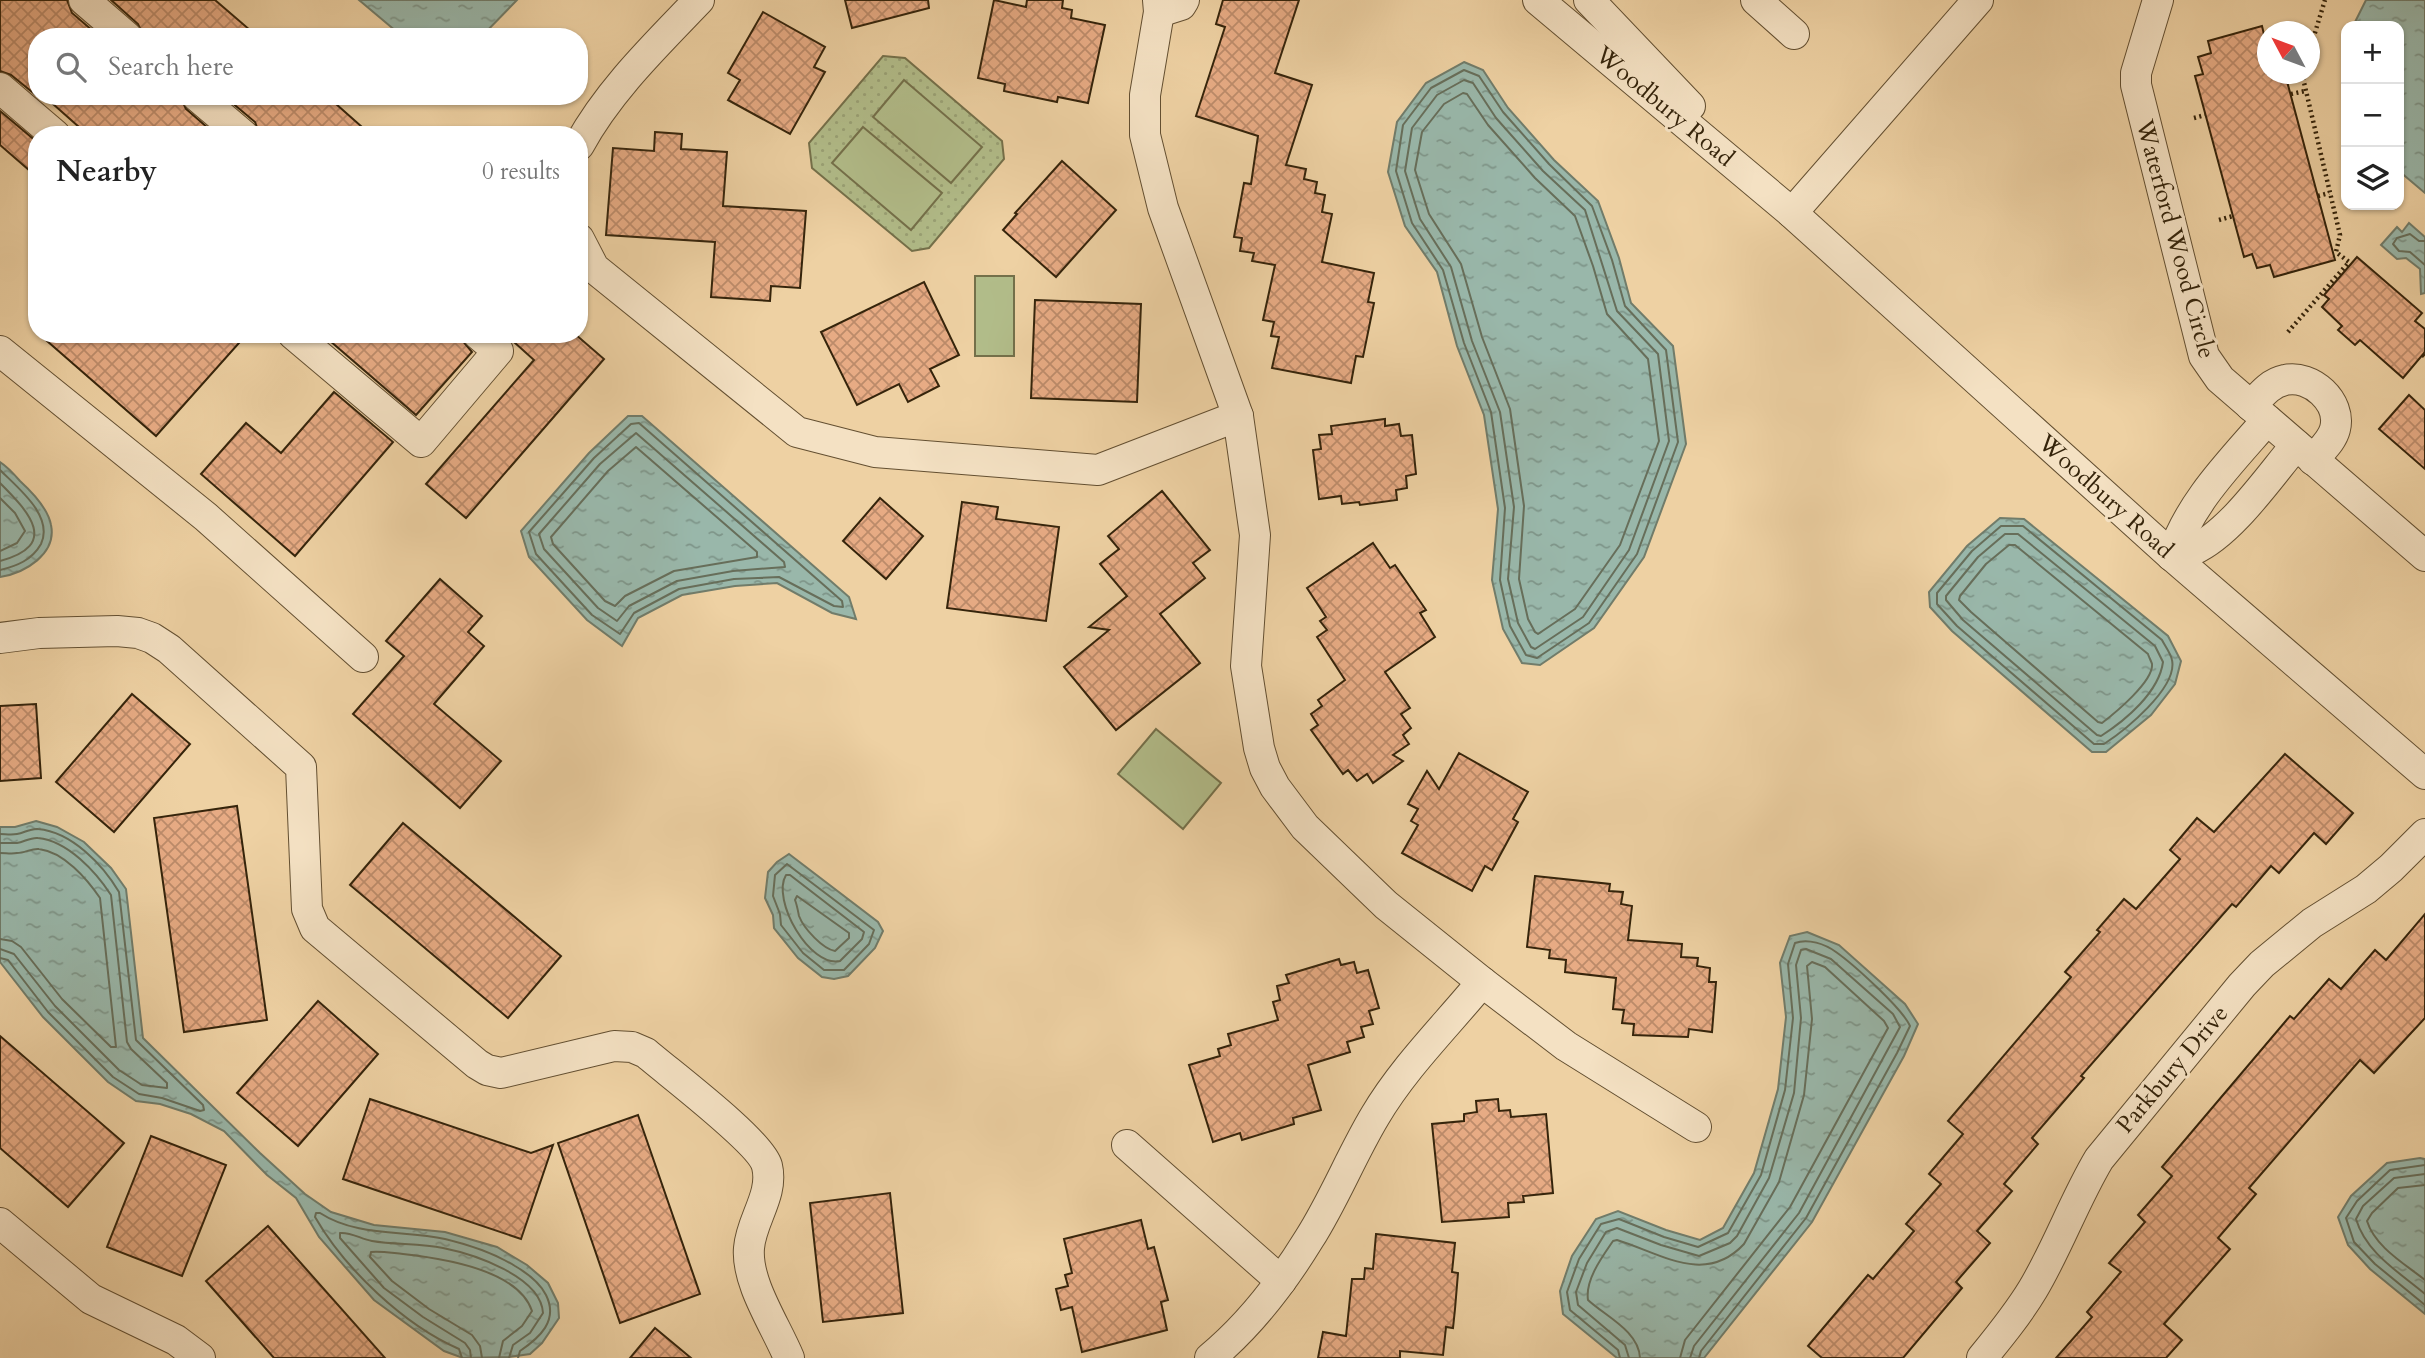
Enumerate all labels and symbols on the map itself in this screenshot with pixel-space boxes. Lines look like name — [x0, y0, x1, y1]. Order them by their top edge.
north arrow — [2257, 21, 2320, 84]
street label: Woodbury Road — [1587, 38, 1741, 174]
street label: Waterford Wood Circle — [2128, 115, 2223, 362]
street label: Woodbury Road — [2030, 426, 2181, 566]
street label: Parkbury Drive — [2109, 998, 2236, 1140]

